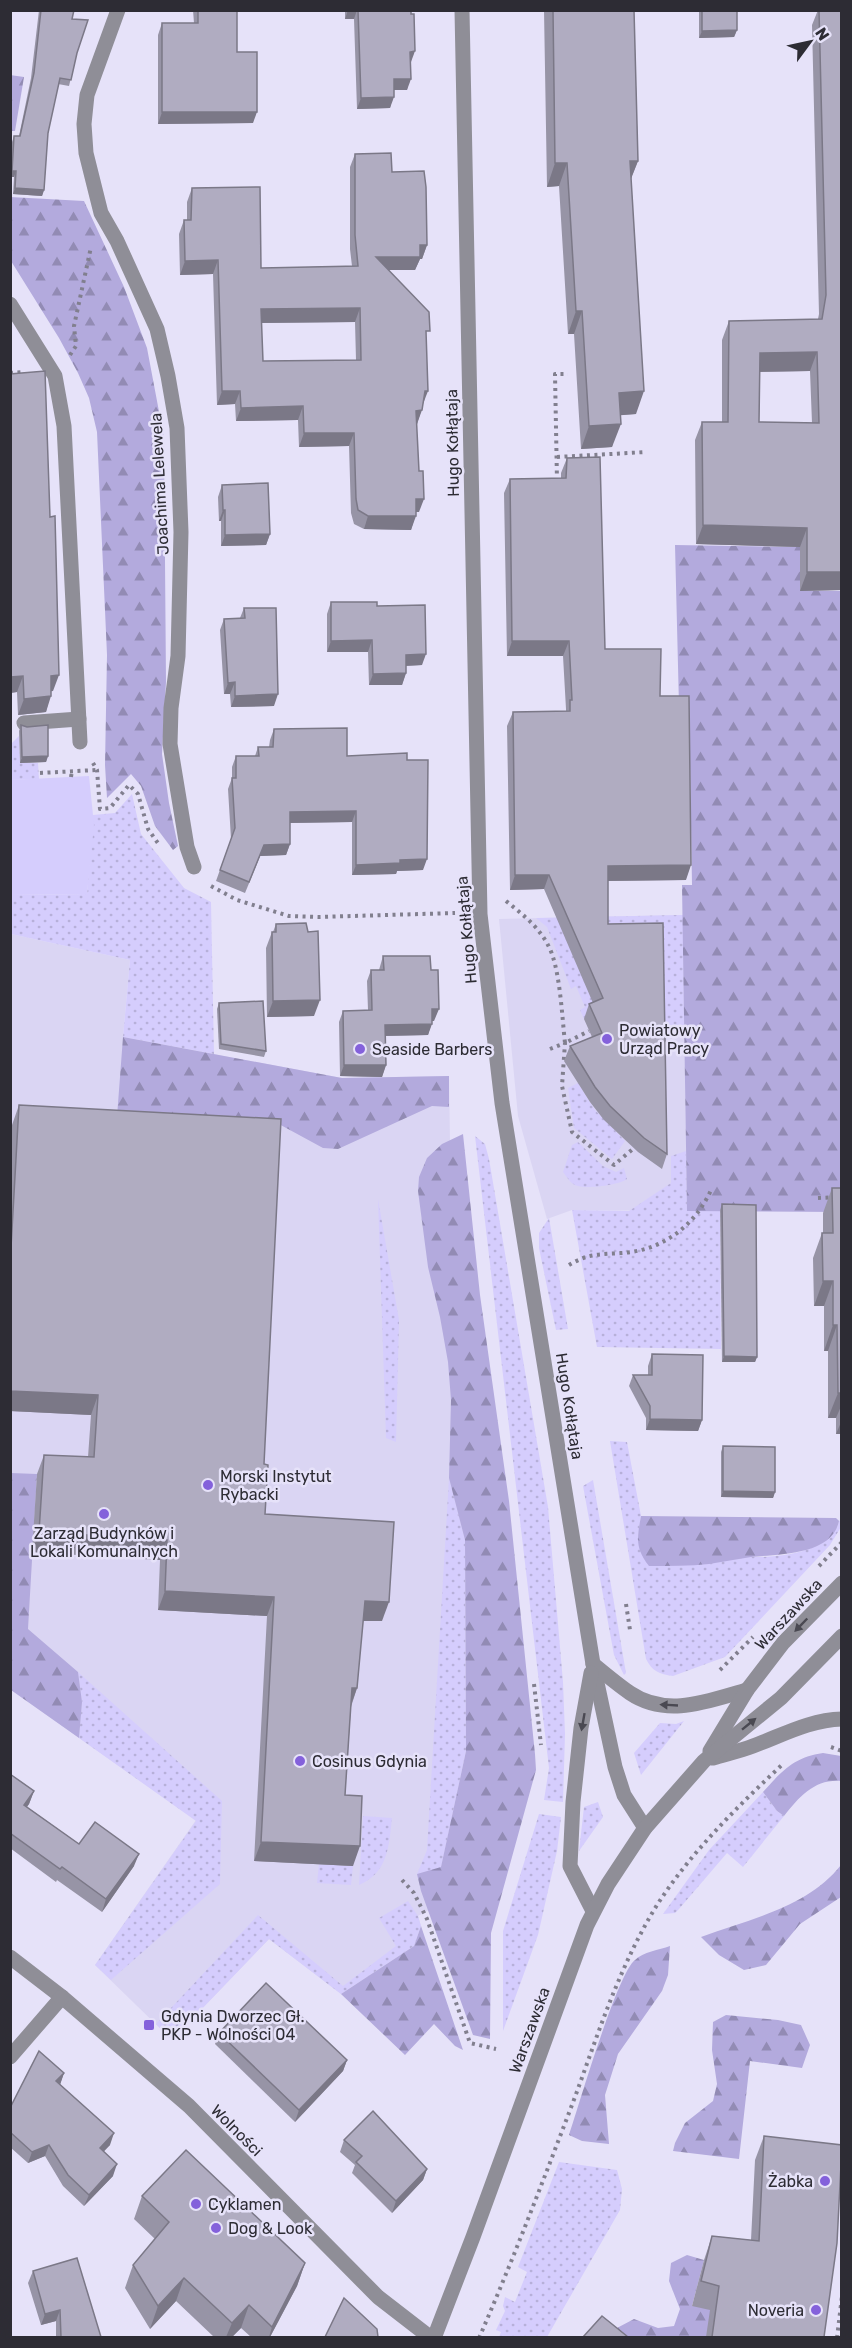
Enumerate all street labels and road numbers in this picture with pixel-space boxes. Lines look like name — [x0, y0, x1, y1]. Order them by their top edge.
street label: Hugo Kołłątaja — [442, 389, 463, 497]
street label: Joachima Lelewela — [146, 412, 173, 556]
street label: Hugo Kołłątaja — [452, 875, 481, 984]
street label: Hugo Kołłątaja — [552, 1351, 587, 1461]
street label: Warszawska — [751, 1575, 826, 1654]
street label: Warszawska — [505, 1985, 554, 2076]
street label: Wolności — [207, 2101, 266, 2160]

